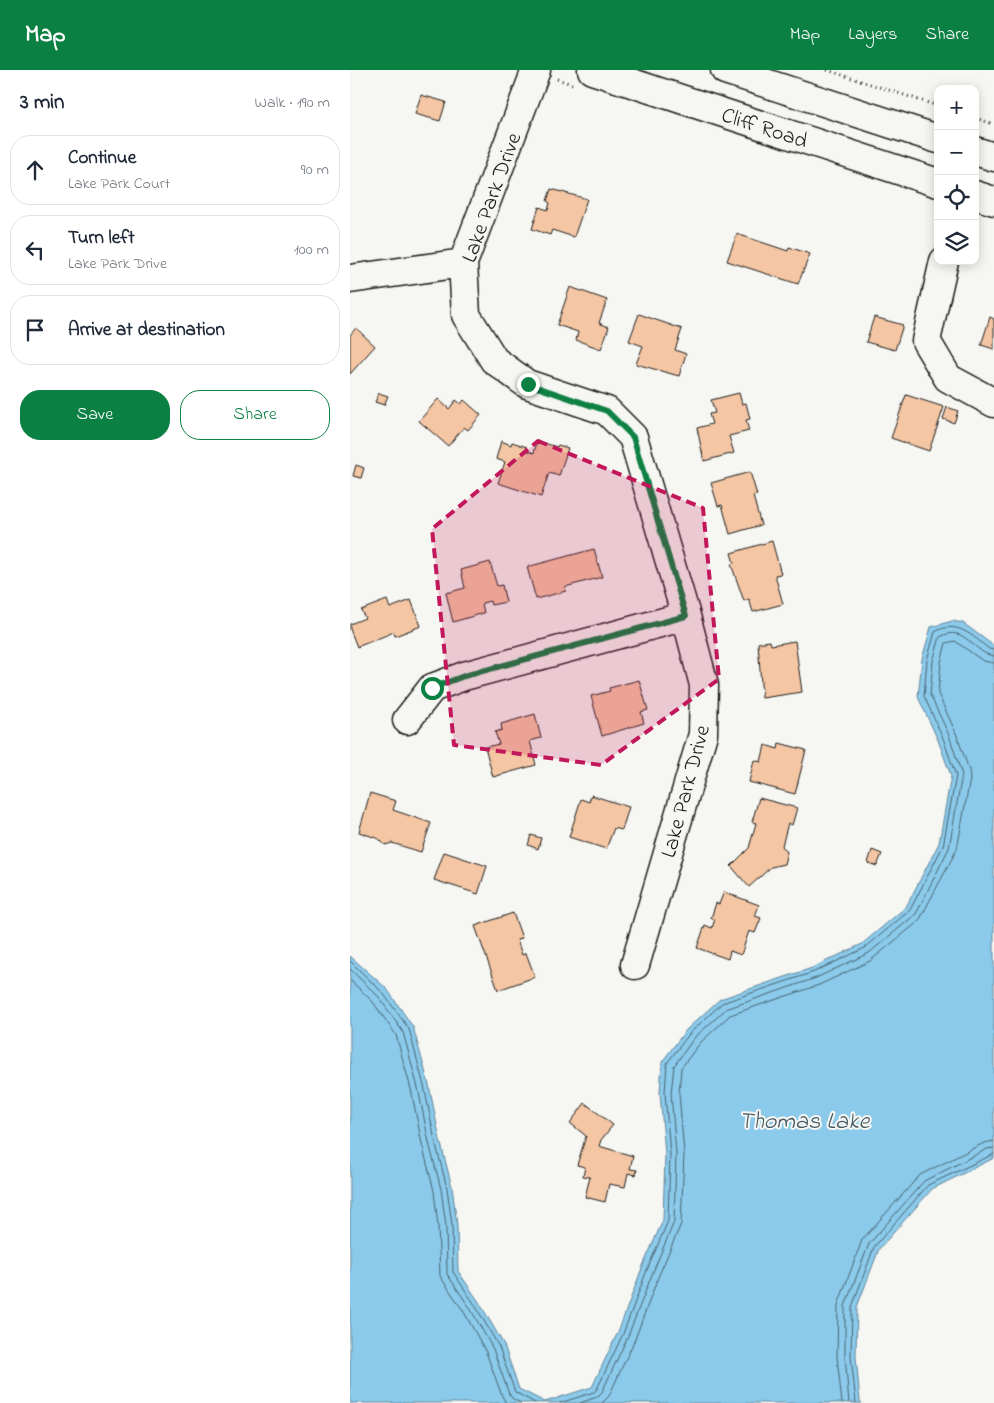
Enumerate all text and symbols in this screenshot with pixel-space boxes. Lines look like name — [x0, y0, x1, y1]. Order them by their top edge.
text: Map — [25, 18, 66, 53]
text: Map — [790, 22, 820, 48]
text: Layers — [848, 22, 898, 48]
text: Share — [926, 22, 969, 48]
map controls — [934, 85, 979, 265]
button: + — [934, 85, 979, 130]
text: 3 min — [20, 88, 64, 118]
text: Walk · 190 m — [255, 91, 330, 115]
street label: Cliff Road — [717, 100, 811, 158]
street label: Lake Park Drive — [454, 128, 531, 267]
button: − — [934, 130, 979, 175]
text: Continue — [68, 145, 136, 172]
icon: ahead — [21, 156, 49, 184]
text: 90 m — [301, 158, 329, 182]
text: Lake Park Court — [68, 172, 170, 196]
button: locate — [934, 175, 979, 220]
button: layers — [934, 220, 979, 265]
text: Turn left — [68, 225, 135, 252]
icon: left — [21, 236, 49, 264]
text: 100 m — [294, 238, 329, 262]
text: Lake Park Drive — [68, 252, 167, 276]
icon: arrive — [21, 316, 49, 344]
text: Arrive at destination — [68, 317, 225, 344]
route end — [517, 373, 540, 396]
button: Save — [20, 390, 170, 440]
button: Share — [180, 390, 330, 440]
route start — [421, 677, 444, 700]
street label: Lake Park Drive — [654, 722, 720, 862]
water label: Thomas Lake — [739, 1105, 871, 1140]

